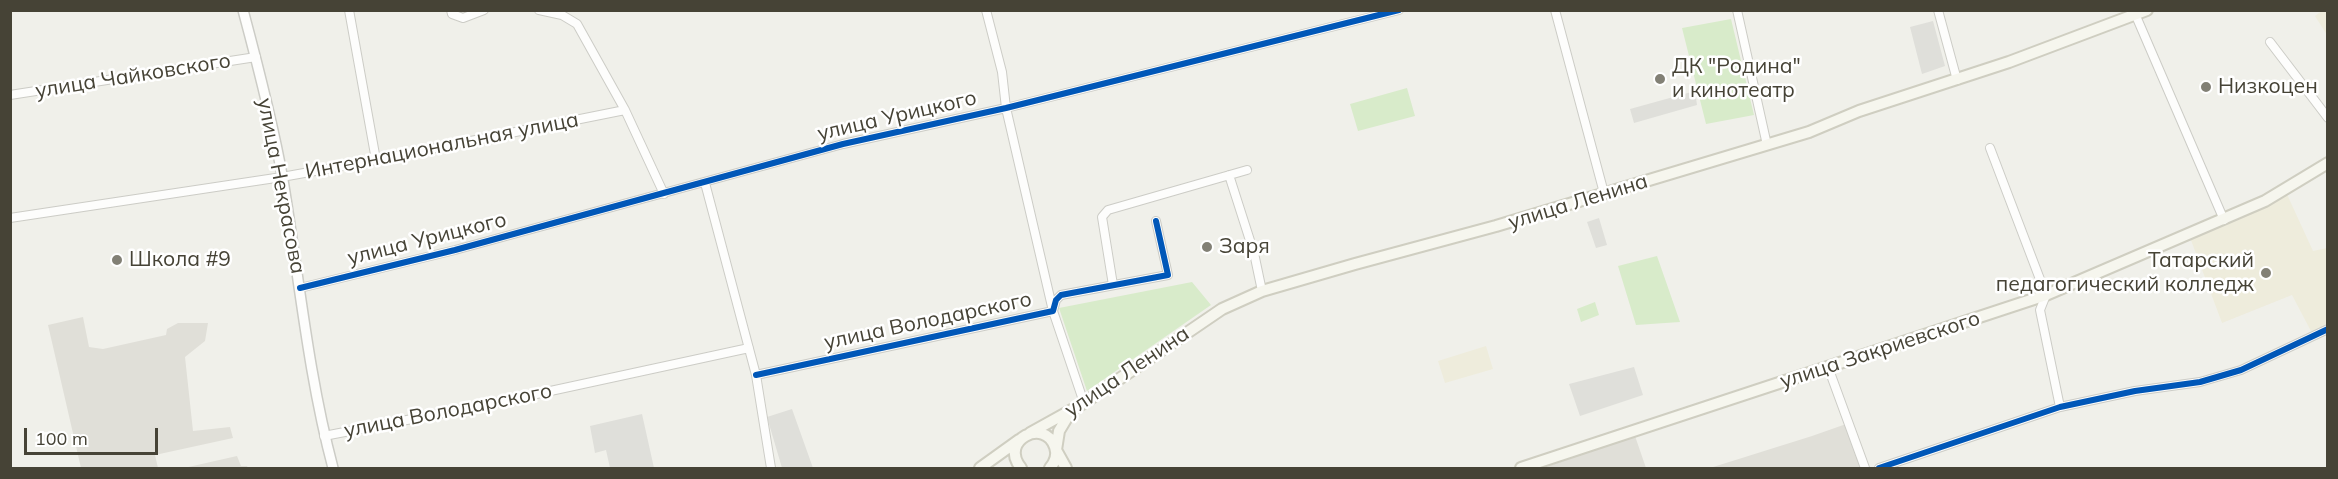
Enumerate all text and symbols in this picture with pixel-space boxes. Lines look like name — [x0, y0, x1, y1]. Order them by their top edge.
street label: улица Чайковского — [34, 48, 232, 104]
place label: ДК "Родина" и кинотеатр — [1672, 54, 1801, 104]
marker: ДК "Родина" и кинотеатр — [1653, 72, 1667, 86]
place label: Низкоцен — [2218, 74, 2318, 100]
marker: Низкоцен — [2199, 80, 2213, 94]
street label: улица Урицкого — [815, 85, 979, 147]
street label: улица Некрасова — [252, 96, 310, 276]
street label: Интернациональная улица — [303, 107, 581, 185]
street label: улица Ленина — [1505, 169, 1651, 235]
street label: улица Урицкого — [345, 207, 509, 271]
place label: Заря — [1219, 234, 1270, 260]
marker: Заря — [1200, 240, 1214, 254]
place label: Школа #9 — [129, 247, 231, 273]
place label: Татарский педагогический колледж — [1996, 248, 2254, 298]
marker: Школа #9 — [110, 253, 124, 267]
marker: Татарский педагогический колледж — [2259, 266, 2273, 280]
street label: улица Володарского — [822, 287, 1034, 355]
street label: улица Закриевского — [1777, 306, 1983, 394]
street label: улица Ленина — [1060, 321, 1194, 423]
street label: улица Володарского — [342, 378, 554, 444]
scale bar — [27, 416, 160, 454]
text: 100 m — [35, 427, 88, 450]

